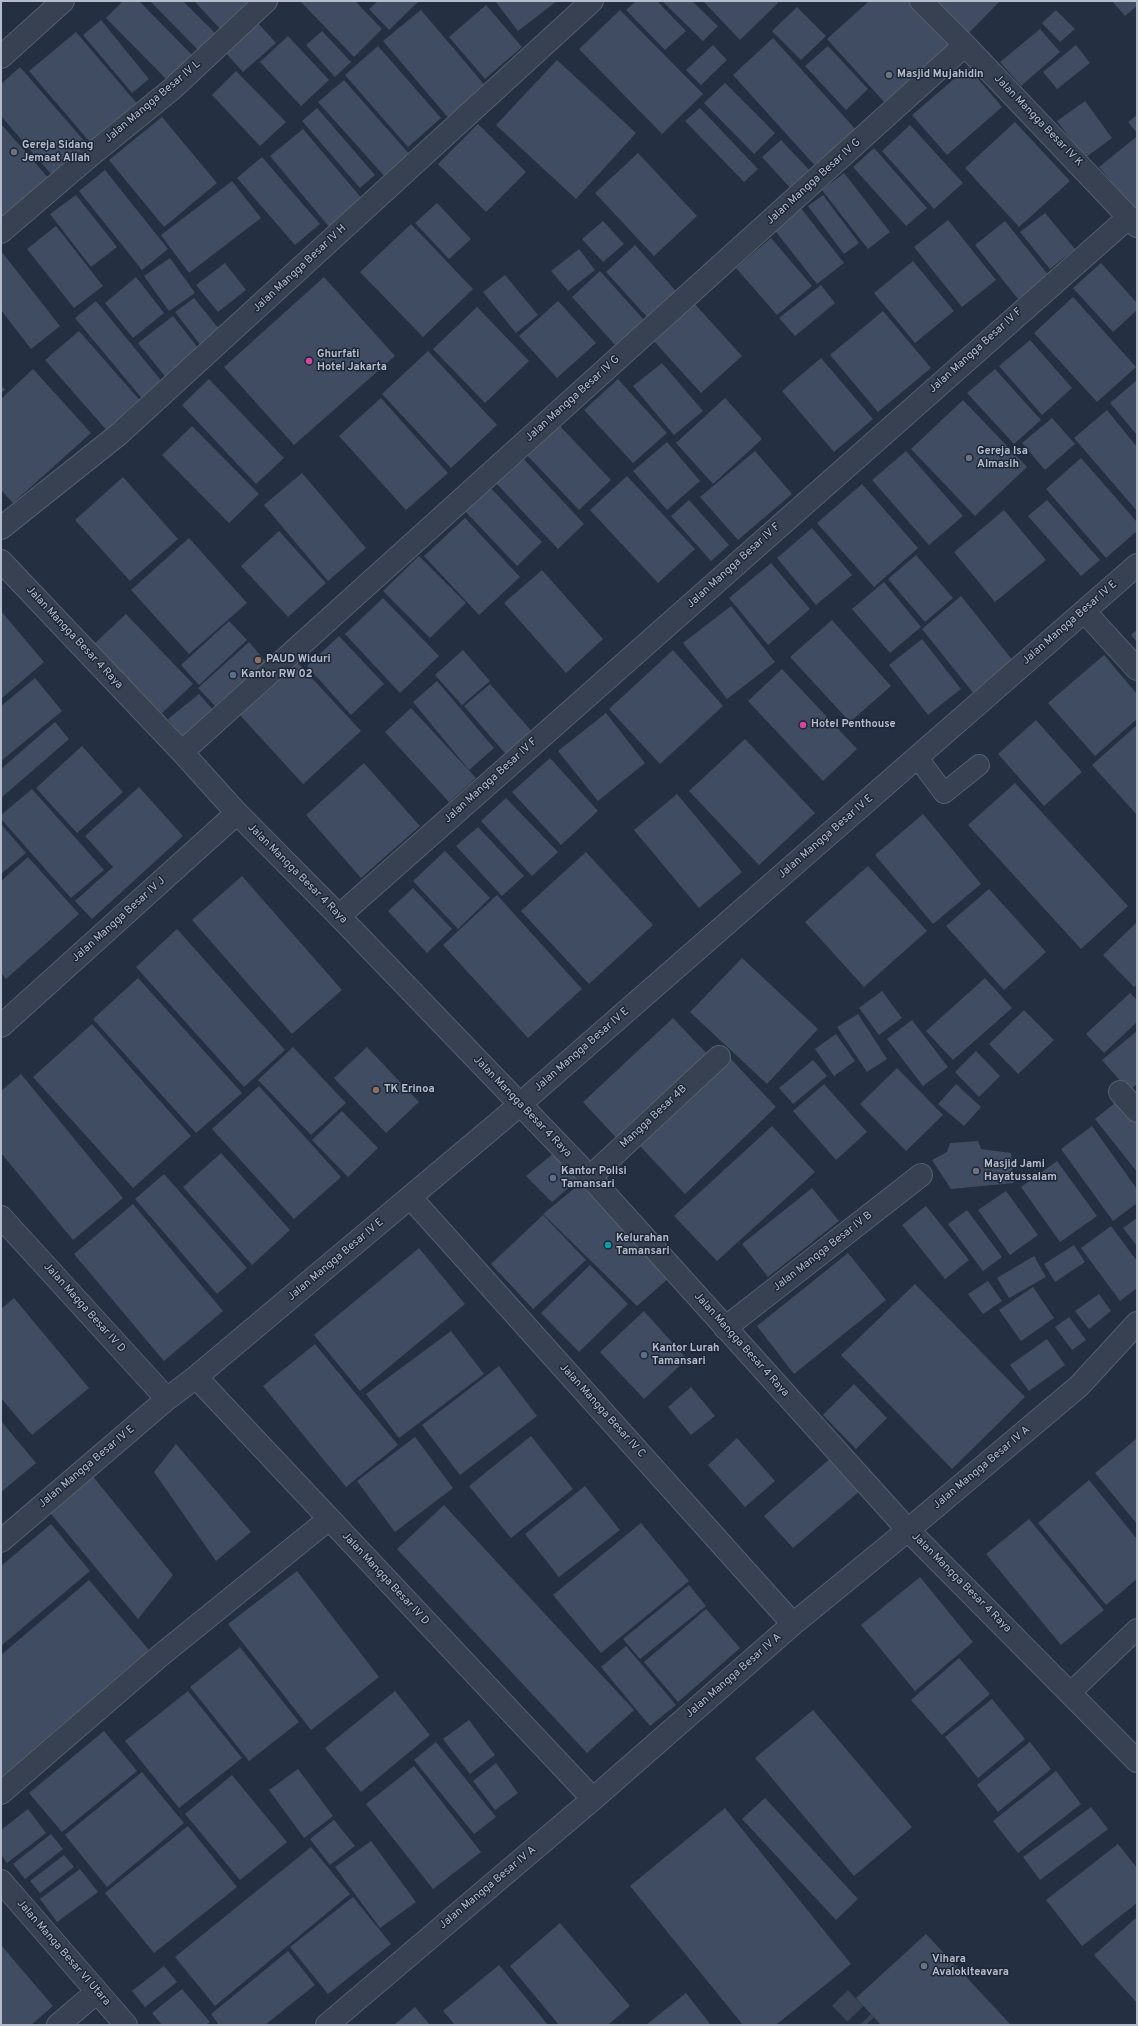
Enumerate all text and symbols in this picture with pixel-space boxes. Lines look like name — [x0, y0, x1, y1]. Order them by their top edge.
street label: Jalan Mangga Besar IV L — [102, 58, 204, 146]
place label: Masjid Mujahidin — [897, 68, 984, 82]
marker: Masjid Mujahidin — [884, 70, 894, 80]
street label: Jalan Mangga Besar IV K — [991, 73, 1085, 169]
street label: Jalan Mangga Besar IV G — [764, 136, 864, 228]
place label: Gereja Sidang Jemaat Allah — [22, 139, 93, 165]
marker: Gereja Sidang Jemaat Allah — [9, 147, 19, 157]
street label: Jalan Mangga Besar IV H — [251, 222, 349, 316]
street label: Jalan Mangga Besar IV F — [927, 306, 1025, 396]
place label: Ghurfati Hotel Jakarta — [317, 348, 387, 374]
street label: Jalan Mangga Besar IV G — [523, 353, 623, 445]
marker: Ghurfati Hotel Jakarta — [304, 356, 314, 366]
place label: Gereja Isa Almasih — [977, 445, 1028, 471]
marker: Gereja Isa Almasih — [964, 453, 974, 463]
street label: Jalan Mangga Besar IV F — [685, 521, 783, 611]
street label: Jalan Mangga Besar IV E — [1020, 578, 1120, 668]
street label: Jalan Mangga Besar 4 Raya — [23, 584, 125, 692]
place label: PAUD Widuri — [266, 653, 331, 667]
marker: PAUD Widuri — [253, 655, 263, 665]
place label: Kantor RW 02 — [241, 668, 312, 682]
marker: Kantor RW 02 — [228, 670, 238, 680]
place label: Hotel Penthouse — [811, 718, 896, 732]
marker: Hotel Penthouse — [798, 720, 808, 730]
street label: Jalan Mangga Besar IV F — [442, 736, 540, 826]
street label: Jalan Mangga Besar IV E — [776, 792, 876, 882]
street label: Jalan Mangga Besar 4 Raya — [244, 821, 350, 927]
street label: Jalan Mangga Besar IV J — [70, 875, 168, 965]
street label: Jalan Mangga Besar IV E — [532, 1005, 632, 1095]
street label: Jalan Mangga Besar 4 Raya — [470, 1054, 574, 1160]
place label: TK Erinoa — [384, 1083, 435, 1097]
street label: Mangga Besar 4B — [618, 1083, 690, 1151]
marker: TK Erinoa — [371, 1085, 381, 1095]
place label: Masjid Jami Hayatussalam — [984, 1158, 1057, 1184]
place label: Kantor Polisi Tamansari — [561, 1165, 627, 1191]
marker: Masjid Jami Hayatussalam — [971, 1166, 981, 1176]
marker: Kantor Polisi Tamansari — [548, 1173, 558, 1183]
street label: Jalan Mangga Besar IV B — [771, 1209, 875, 1295]
street label: Jalan Mangga Besar IV E — [285, 1216, 387, 1304]
place label: Kelurahan Tamansari — [616, 1232, 670, 1258]
marker: Kelurahan Tamansari — [603, 1240, 613, 1250]
street label: Jalan Magga Besar IV D — [40, 1261, 128, 1355]
street label: Jalan Mangga Besar 4 Raya — [691, 1290, 791, 1400]
place label: Kantor Lurah Tamansari — [652, 1342, 720, 1368]
marker: Kantor Lurah Tamansari — [639, 1350, 649, 1360]
street label: Jalan Mangga Besar IV C — [556, 1361, 648, 1461]
street label: Jalan Mangga Besar IV E — [36, 1423, 138, 1511]
street label: Jalan Mangga Besar IV A — [931, 1424, 1033, 1512]
street label: Jalan Mangga Besar IV D — [338, 1530, 432, 1628]
street label: Jalan Mangga Besar 4 Raya — [908, 1530, 1014, 1636]
street label: Jalan Mangga Besar IV A — [684, 1631, 784, 1721]
street label: Jalan Mangga Besar IV A — [437, 1844, 539, 1932]
street label: Jalan Manga Besar VI Utara — [13, 1897, 113, 2009]
place label: Vihara Avalokiteavara — [932, 1953, 1009, 1979]
marker: Vihara Avalokiteavara — [919, 1961, 929, 1971]

